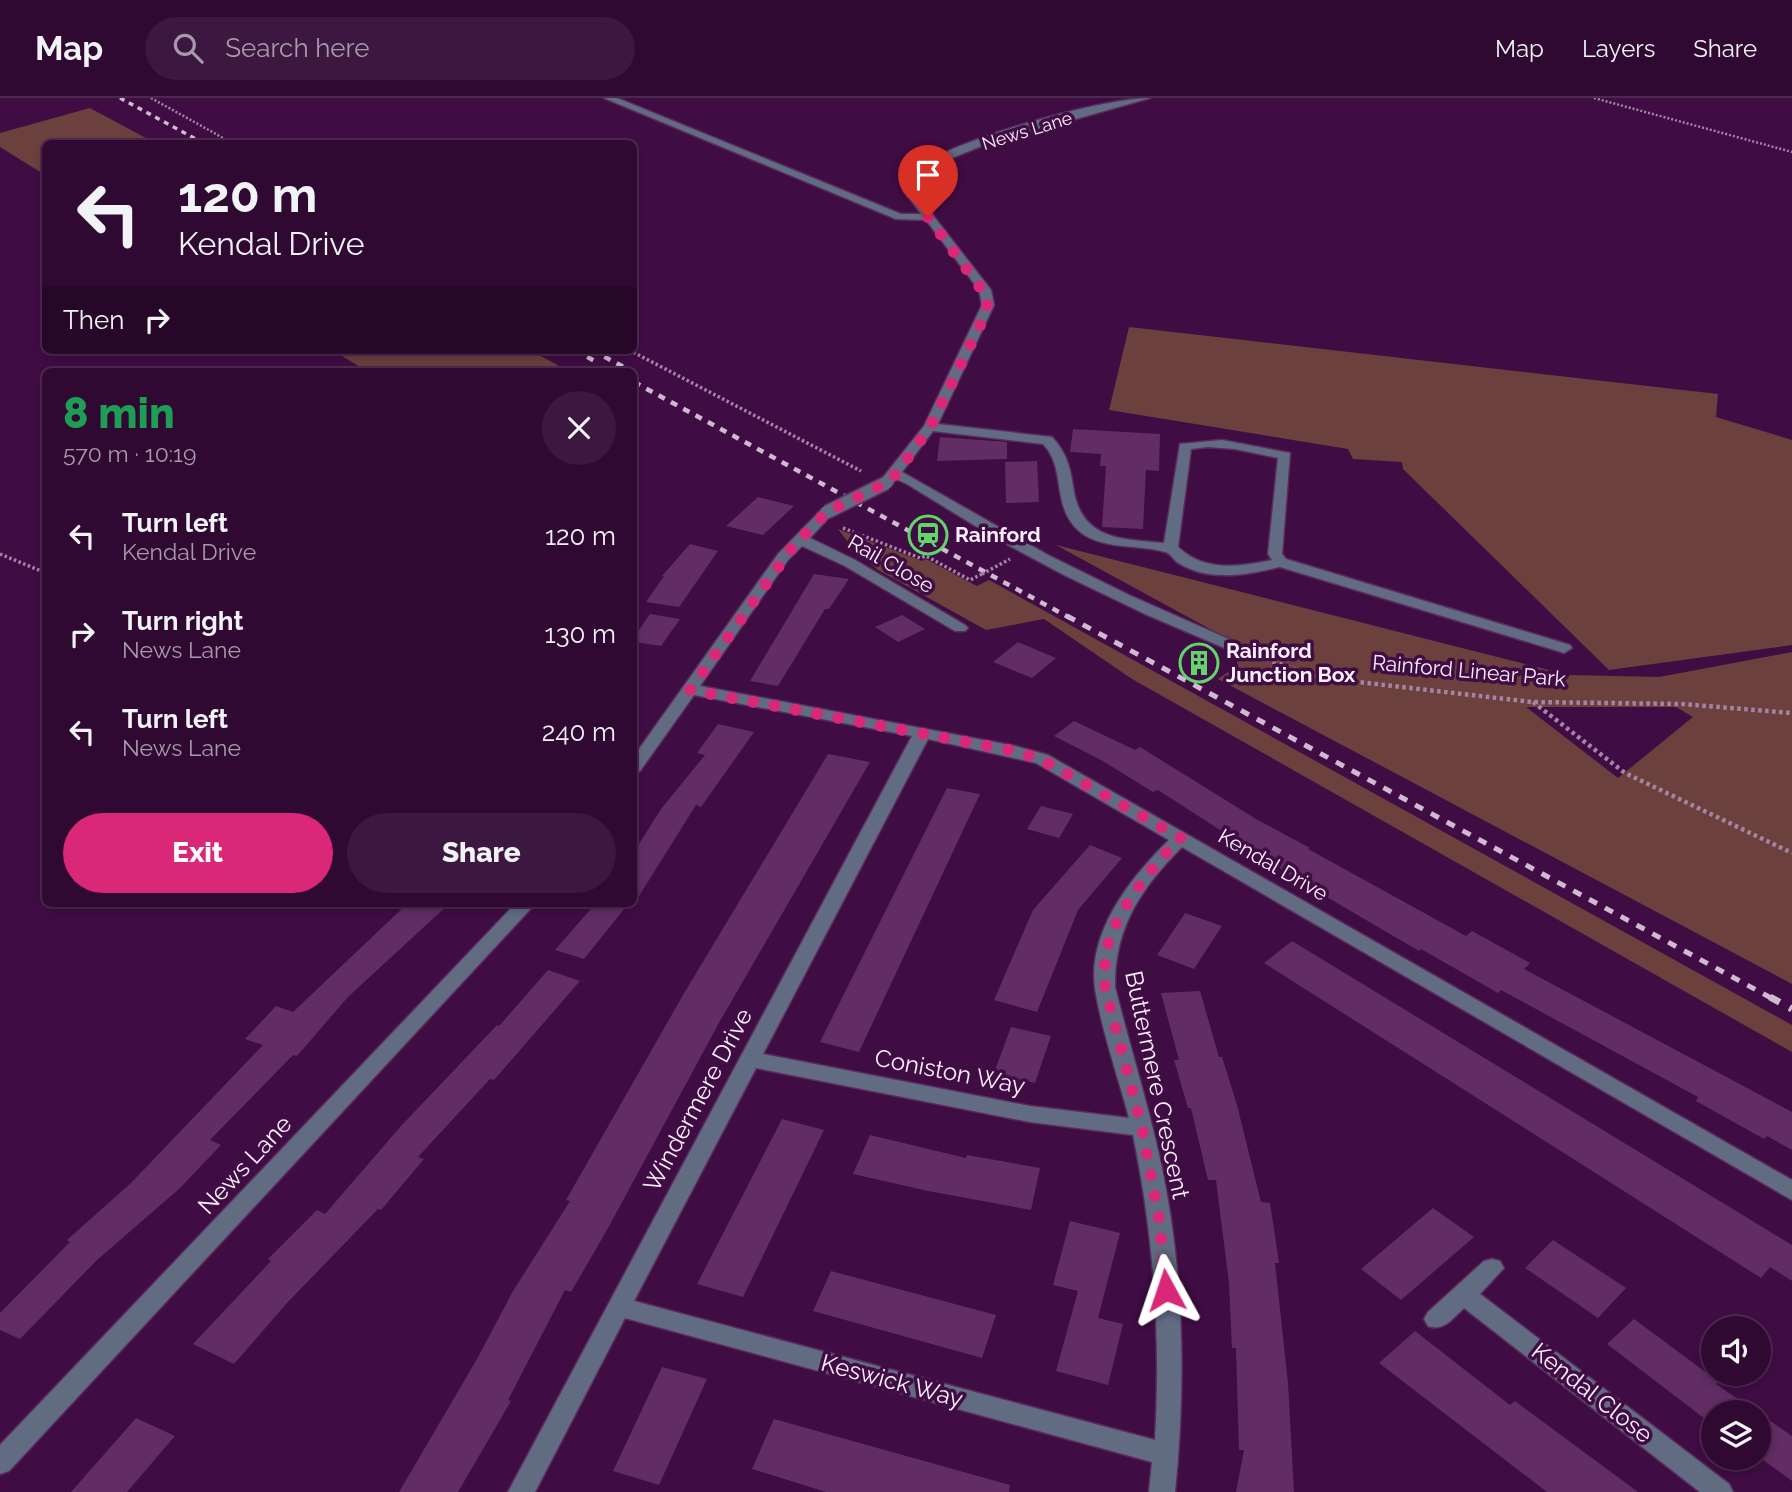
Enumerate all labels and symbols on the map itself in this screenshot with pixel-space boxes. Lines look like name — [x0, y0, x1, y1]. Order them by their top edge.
street label: News Lane — [979, 107, 1075, 154]
pin — [898, 145, 958, 217]
station icon: Rainford — [907, 514, 949, 556]
place label: Rainford — [955, 522, 1041, 547]
street label: Rail Close — [844, 529, 939, 598]
place label: Rainford Junction Box — [1226, 638, 1356, 687]
building icon: Rainford Junction Box — [1178, 642, 1220, 684]
street label: Rainford Linear Park — [1371, 650, 1567, 691]
street label: Kendal Drive — [1214, 823, 1333, 906]
street label: Buttermere Crescent — [1119, 968, 1196, 1201]
street label: Windermere Drive — [637, 1003, 758, 1196]
street label: Coniston Way — [872, 1043, 1028, 1100]
street label: News Lane — [192, 1109, 298, 1220]
position arrow — [1129, 1253, 1203, 1327]
street label: Kendal Close — [1526, 1336, 1659, 1449]
street label: Keswick Way — [818, 1348, 966, 1413]

